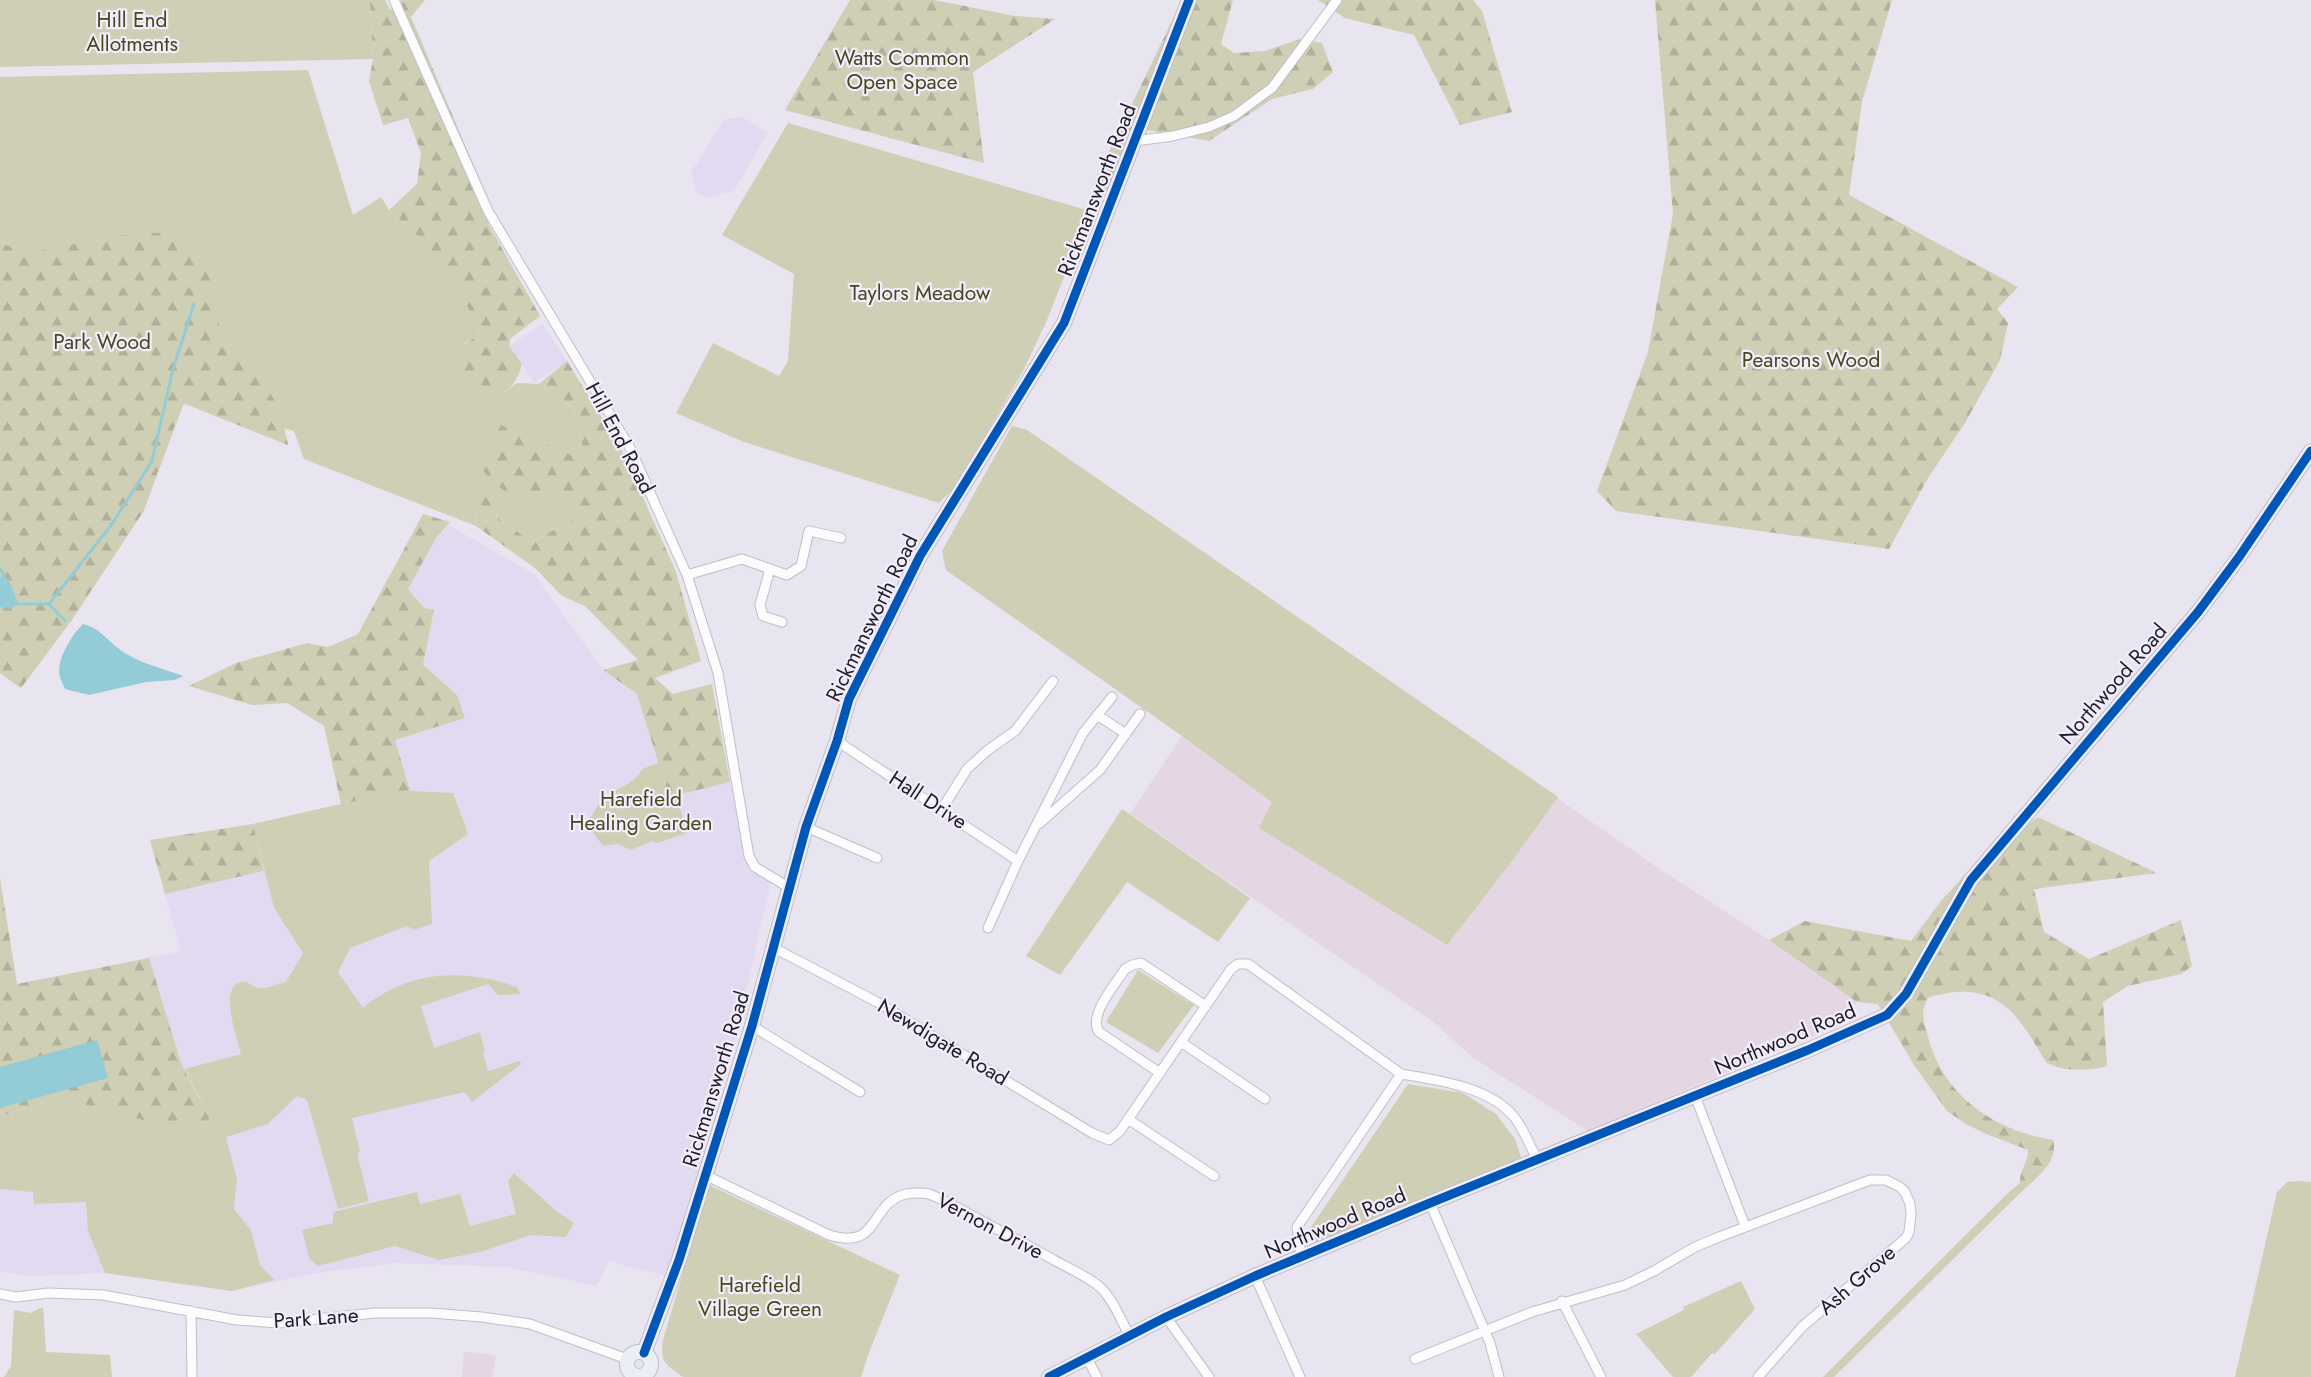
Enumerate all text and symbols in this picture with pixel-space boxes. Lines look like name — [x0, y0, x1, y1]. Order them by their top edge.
park label: Hill End Allotments — [86, 5, 178, 59]
park label: Watts Common Open Space — [835, 43, 969, 97]
street label: Rickmansworth Road — [1050, 99, 1144, 281]
park label: Taylors Meadow — [850, 278, 991, 308]
park label: Park Wood — [53, 327, 151, 357]
park label: Pearsons Wood — [1742, 345, 1880, 375]
street label: Hill End Road — [578, 377, 662, 499]
street label: Rickmansworth Road — [818, 529, 926, 707]
street label: Northwood Road — [2052, 617, 2174, 751]
street label: Hall Drive — [883, 764, 973, 837]
park label: Harefield Healing Garden — [570, 784, 712, 838]
street label: Rickmansworth Road — [675, 987, 757, 1171]
street label: Newdigate Road — [872, 991, 1014, 1093]
street label: Northwood Road — [1709, 996, 1861, 1082]
street label: Northwood Road — [1259, 1180, 1411, 1266]
street label: Vernon Drive — [931, 1185, 1049, 1267]
street label: Ash Grove — [1812, 1238, 1902, 1322]
park label: Harefield Village Green — [698, 1270, 822, 1324]
street label: Park Lane — [272, 1300, 360, 1336]

